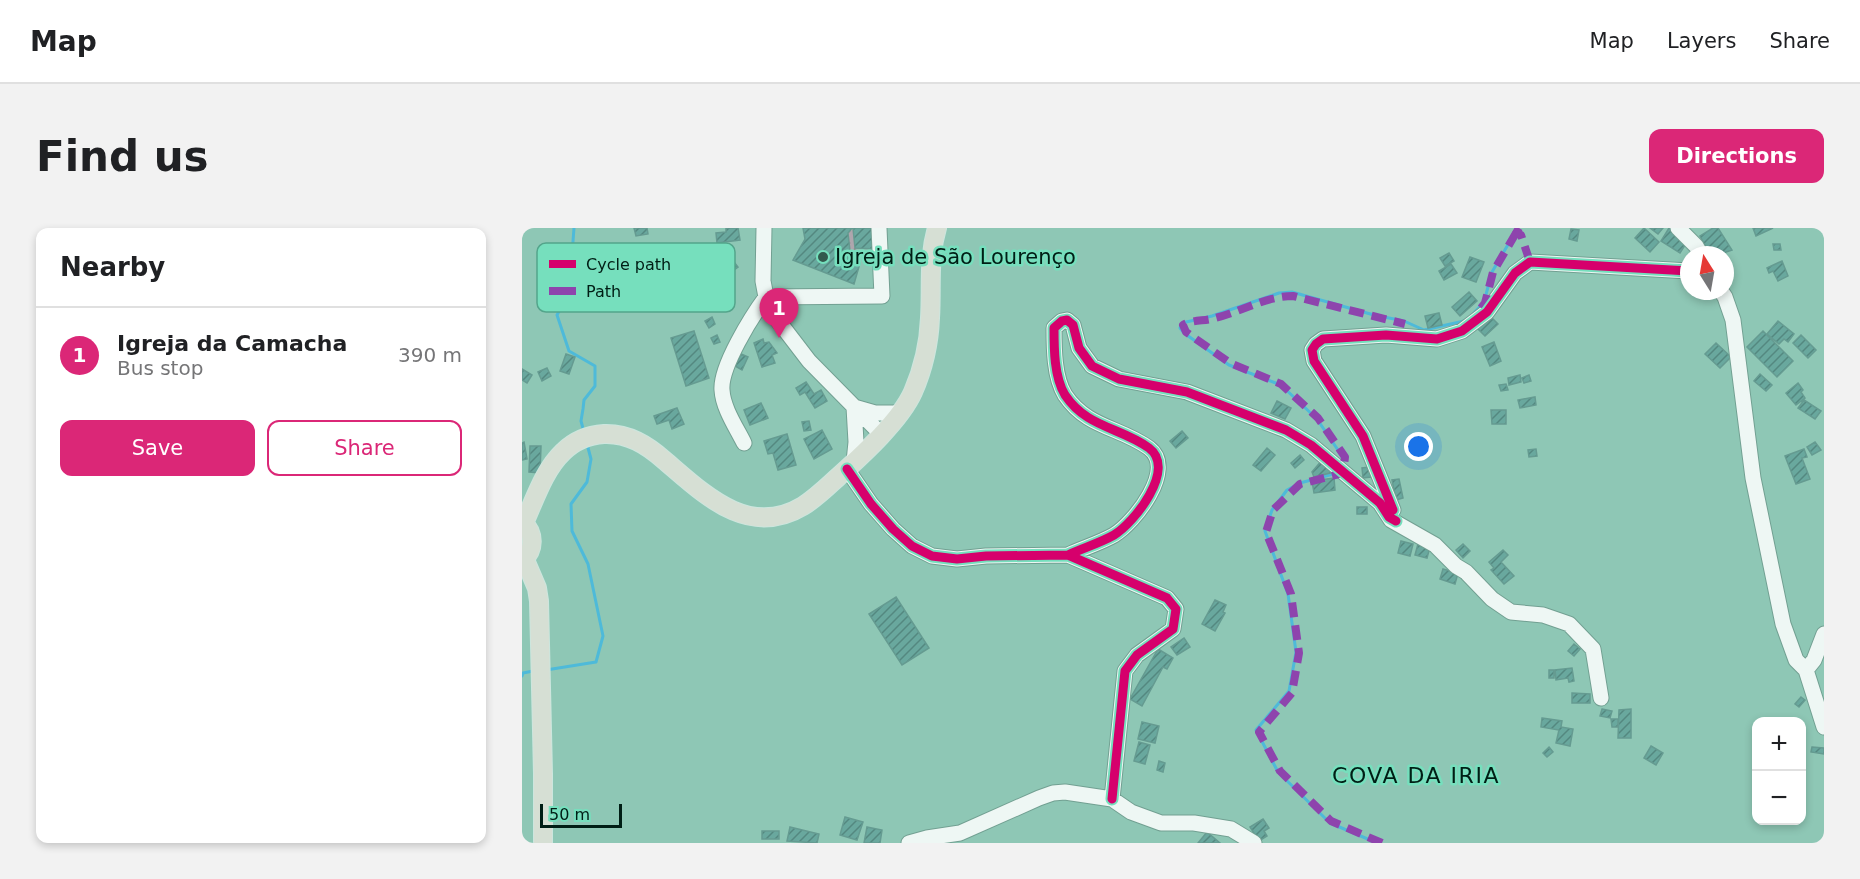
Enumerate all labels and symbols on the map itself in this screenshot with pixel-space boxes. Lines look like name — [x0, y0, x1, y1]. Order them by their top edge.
legend — [537, 243, 735, 312]
place label: Igreja de São Lourenço — [835, 245, 1076, 269]
north arrow — [1680, 246, 1734, 300]
marker: Igreja de São Lourenço — [816, 250, 830, 264]
text: Cycle path — [586, 255, 671, 274]
text: Path — [586, 282, 621, 301]
pin: 1 — [760, 288, 798, 338]
your location — [1404, 432, 1433, 461]
district label: COVA DA IRIA — [1332, 763, 1500, 788]
scale bar — [540, 801, 622, 828]

